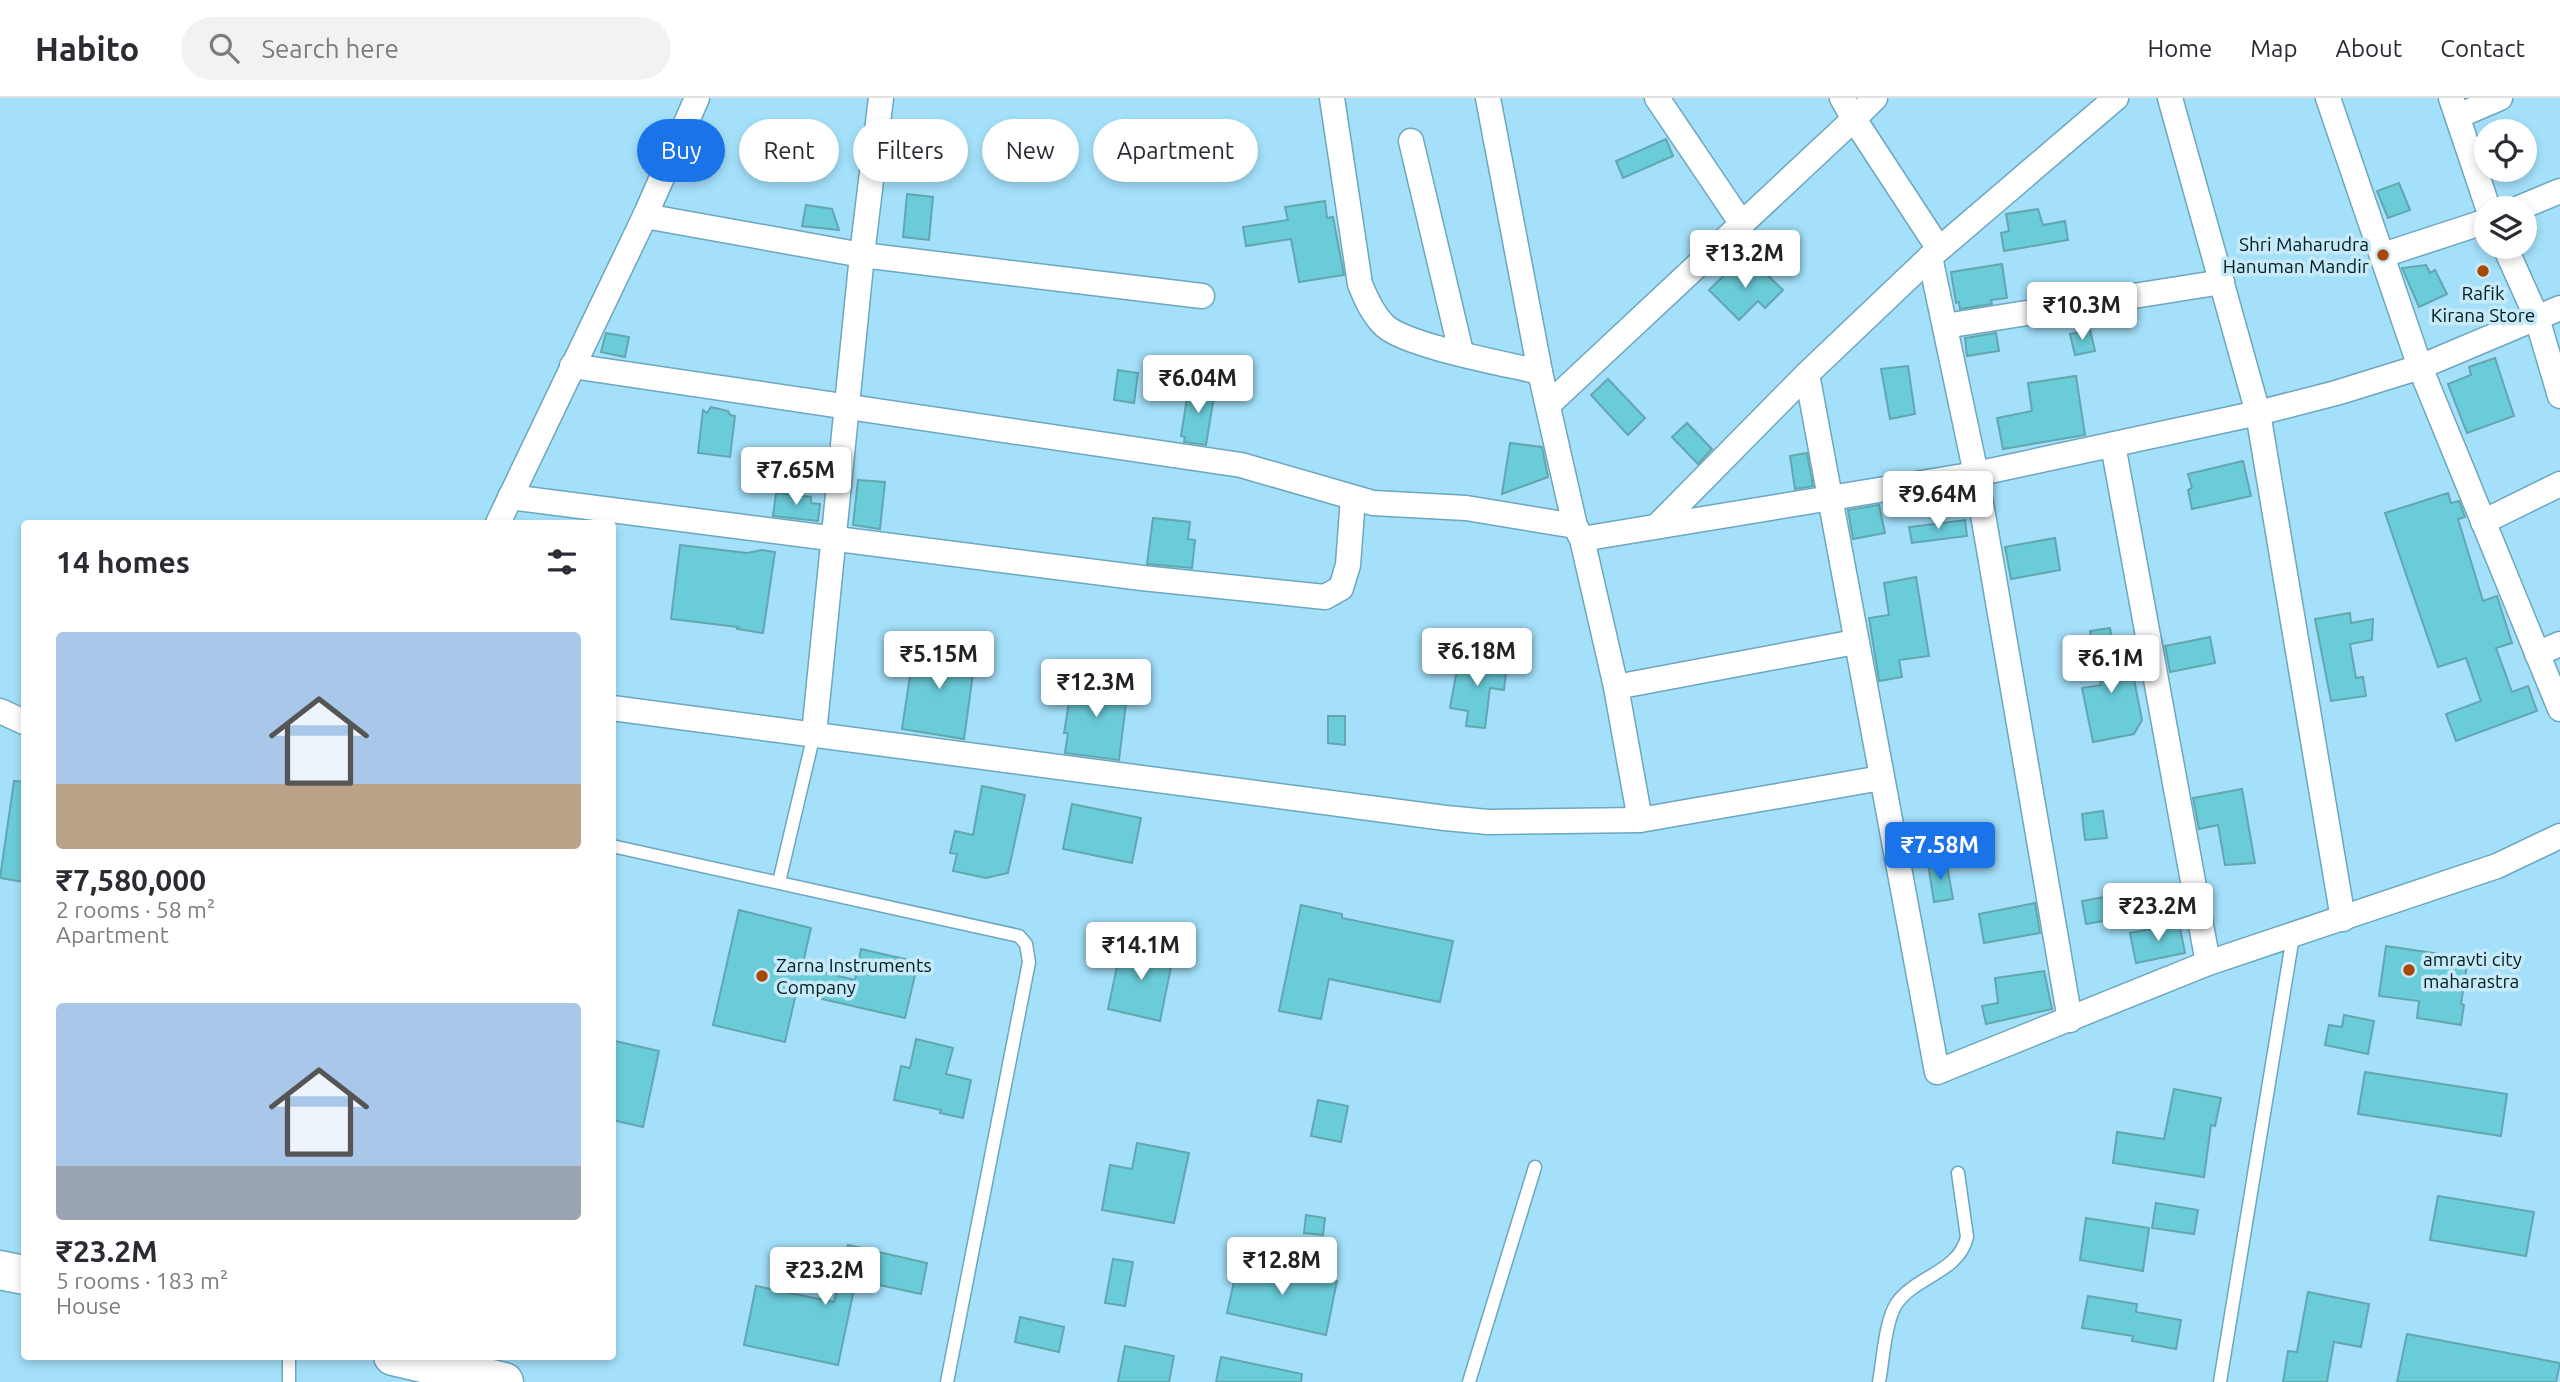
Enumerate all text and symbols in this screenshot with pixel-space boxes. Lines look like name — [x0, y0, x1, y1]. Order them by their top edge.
search box — [181, 17, 671, 80]
icon: search — [205, 29, 243, 67]
text: Habito — [35, 30, 139, 67]
text: Search here — [261, 34, 399, 63]
text: Home — [2147, 35, 2212, 62]
text: Map — [2250, 35, 2297, 62]
text: About — [2335, 35, 2402, 62]
text: Contact — [2440, 35, 2525, 62]
chip: Buy — [637, 119, 725, 182]
chip: Rent — [739, 119, 839, 182]
chip: Filters — [853, 119, 968, 182]
chip: New — [982, 119, 1079, 182]
chip: Apartment — [1093, 119, 1258, 182]
map controls — [2474, 119, 2537, 259]
button: locate — [2474, 119, 2537, 182]
button: layers — [2474, 196, 2537, 259]
pin: ₹13.2M — [1688, 230, 1802, 290]
place label: Shri Maharudra Hanuman Mandir — [2223, 233, 2369, 277]
text: ₹13.2M — [1706, 240, 1784, 265]
marker: Shri Maharudra Hanuman Mandir — [2375, 247, 2391, 263]
marker: Rafik Kirana Store — [2475, 263, 2491, 279]
pin: ₹10.3M — [2025, 282, 2139, 342]
place label: Rafik Kirana Store — [2431, 282, 2535, 326]
text: ₹10.3M — [2043, 292, 2121, 317]
pin: ₹6.04M — [1141, 356, 1255, 415]
text: ₹6.04M — [1159, 365, 1237, 390]
pin: ₹7.65M — [739, 448, 853, 507]
text: ₹7.65M — [757, 457, 835, 482]
pin: ₹9.64M — [1881, 472, 1995, 531]
text: ₹9.64M — [1899, 481, 1977, 506]
icon: filters — [543, 543, 581, 581]
text: 14 homes — [56, 545, 190, 579]
pin: ₹6.18M — [1420, 628, 1534, 688]
pin: ₹5.15M — [882, 632, 996, 691]
pin: ₹6.1M — [2062, 636, 2160, 695]
text: ₹6.18M — [1438, 638, 1516, 663]
text: ₹5.15M — [900, 641, 978, 666]
text: ₹6.1M — [2078, 645, 2144, 670]
pin: ₹12.3M — [1039, 660, 1153, 719]
text: ₹12.3M — [1057, 669, 1135, 694]
icon: home — [256, 678, 382, 804]
pin: ₹7.58M — [1883, 822, 1997, 882]
text: ₹7.58M — [1901, 832, 1979, 857]
text: ₹7,580,000 — [56, 863, 206, 897]
pin: ₹23.2M — [2101, 884, 2215, 943]
text: ₹23.2M — [2119, 893, 2197, 918]
text: 2 rooms · 58 m² — [56, 897, 215, 922]
text: Apartment — [56, 922, 169, 947]
pin: ₹14.1M — [1084, 922, 1198, 982]
text: ₹14.1M — [1102, 932, 1180, 957]
place label: amravti city maharastra — [2423, 948, 2522, 992]
place label: Zarna Instruments Company — [776, 954, 932, 998]
marker: amravti city maharastra — [2401, 962, 2417, 978]
marker: Zarna Instruments Company — [754, 968, 770, 984]
icon: home — [256, 1049, 382, 1175]
text: ₹23.2M — [56, 1234, 158, 1268]
pin: ₹12.8M — [1225, 1238, 1339, 1297]
text: ₹12.8M — [1243, 1247, 1321, 1272]
pin: ₹23.2M — [768, 1248, 882, 1307]
text: ₹23.2M — [786, 1257, 864, 1282]
text: 5 rooms · 183 m² — [56, 1268, 228, 1293]
text: House — [56, 1293, 121, 1318]

